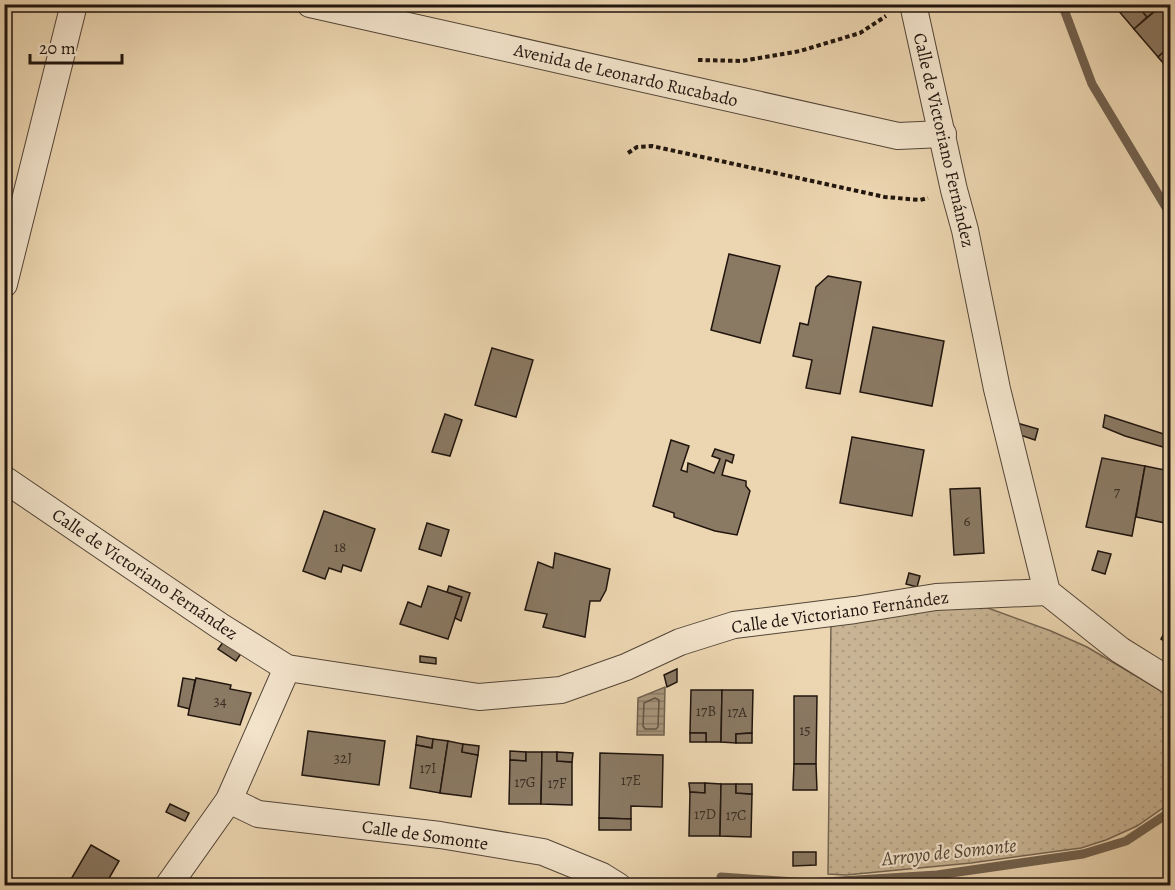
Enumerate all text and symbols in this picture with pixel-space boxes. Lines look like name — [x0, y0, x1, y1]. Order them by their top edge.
scale bar — [30, 27, 122, 65]
street label: Calle de Victoriano Fernández — [908, 30, 980, 250]
text: 20 m — [39, 36, 76, 60]
street label: Avenida de Leonardo Rucabado — [511, 37, 740, 112]
house number: 7 — [1114, 482, 1121, 502]
street label: Calle de Victoriano Fernández — [47, 503, 243, 645]
house number: 6 — [964, 511, 971, 531]
house number: 18 — [334, 537, 346, 557]
street label: Calle de Victoriano Fernández — [730, 585, 950, 639]
house number: 34 — [213, 691, 227, 711]
house number: 17B — [696, 701, 716, 721]
house number: 17A — [727, 702, 747, 722]
house number: 15 — [799, 720, 811, 740]
house number: 32J — [334, 748, 352, 768]
house number: 17I — [420, 758, 436, 778]
house number: 17E — [621, 770, 641, 790]
house number: 17G — [514, 772, 536, 792]
house number: 17F — [547, 773, 567, 793]
house number: 17D — [694, 804, 716, 824]
house number: 17C — [726, 805, 746, 825]
street label: Calle de Somonte — [360, 814, 490, 856]
water label: Arroyo de Somonte — [879, 832, 1018, 873]

